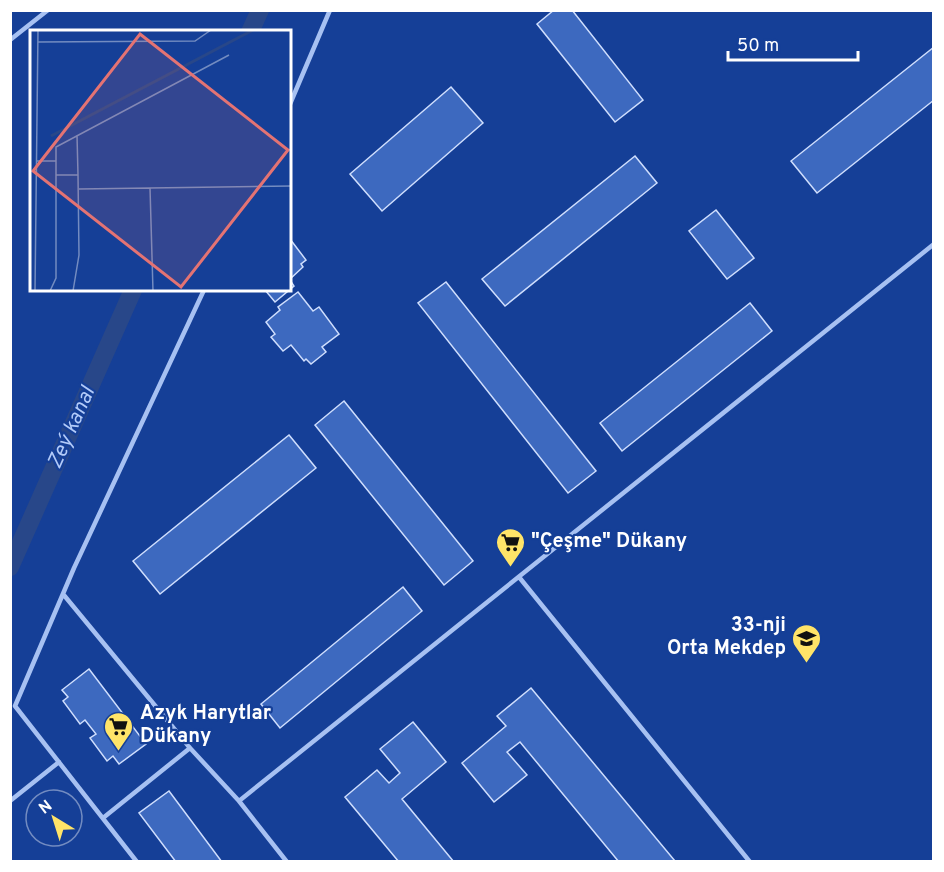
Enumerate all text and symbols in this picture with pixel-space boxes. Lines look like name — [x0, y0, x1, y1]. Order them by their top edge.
scale bar — [728, 24, 858, 62]
inset map — [30, 30, 291, 291]
text: 50 m — [737, 35, 779, 58]
water label: Zeý kanal — [42, 381, 103, 473]
supermarket icon: "Çeşme" Dükany — [494, 526, 526, 568]
place label: "Çeşme" Dükany — [531, 529, 687, 555]
place label: 33-nji Orta Mekdep — [667, 613, 786, 662]
school or university icon: 33-nji Orta Mekdep — [791, 622, 823, 664]
place label: Azyk Harytlar Dükany — [140, 701, 272, 750]
supermarket icon: Azyk Harytlar Dükany — [103, 710, 135, 752]
north arrow — [24, 788, 84, 848]
text: N — [35, 796, 57, 819]

